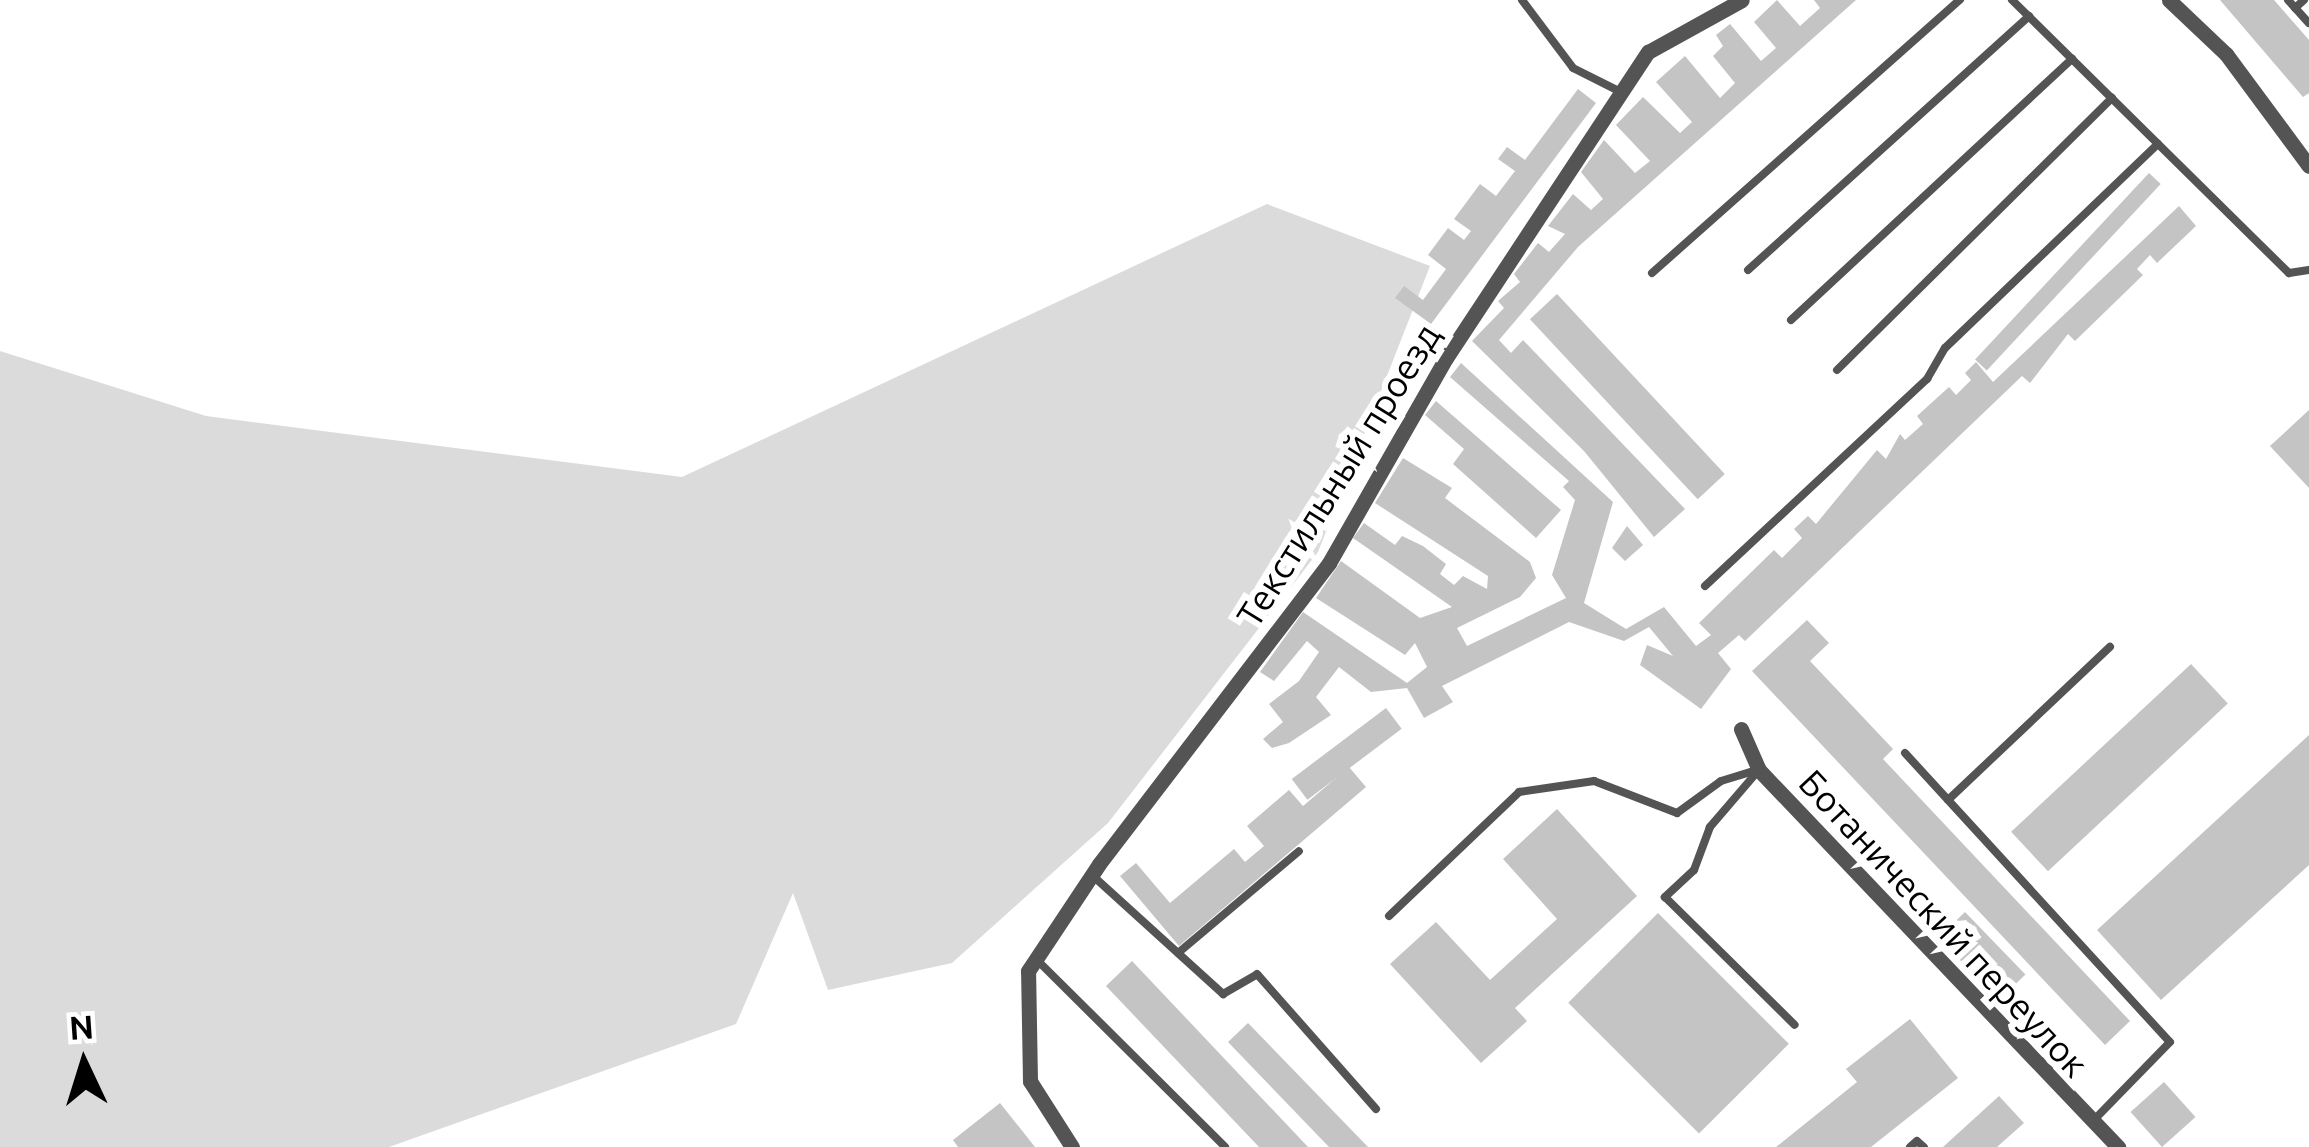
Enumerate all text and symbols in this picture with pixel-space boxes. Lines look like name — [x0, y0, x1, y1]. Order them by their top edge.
street label: Текстильный проезд — [1227, 316, 1449, 634]
street label: Ботанический переулок — [1791, 761, 2097, 1085]
north arrow — [24, 1003, 144, 1123]
text: N — [68, 1007, 95, 1046]

